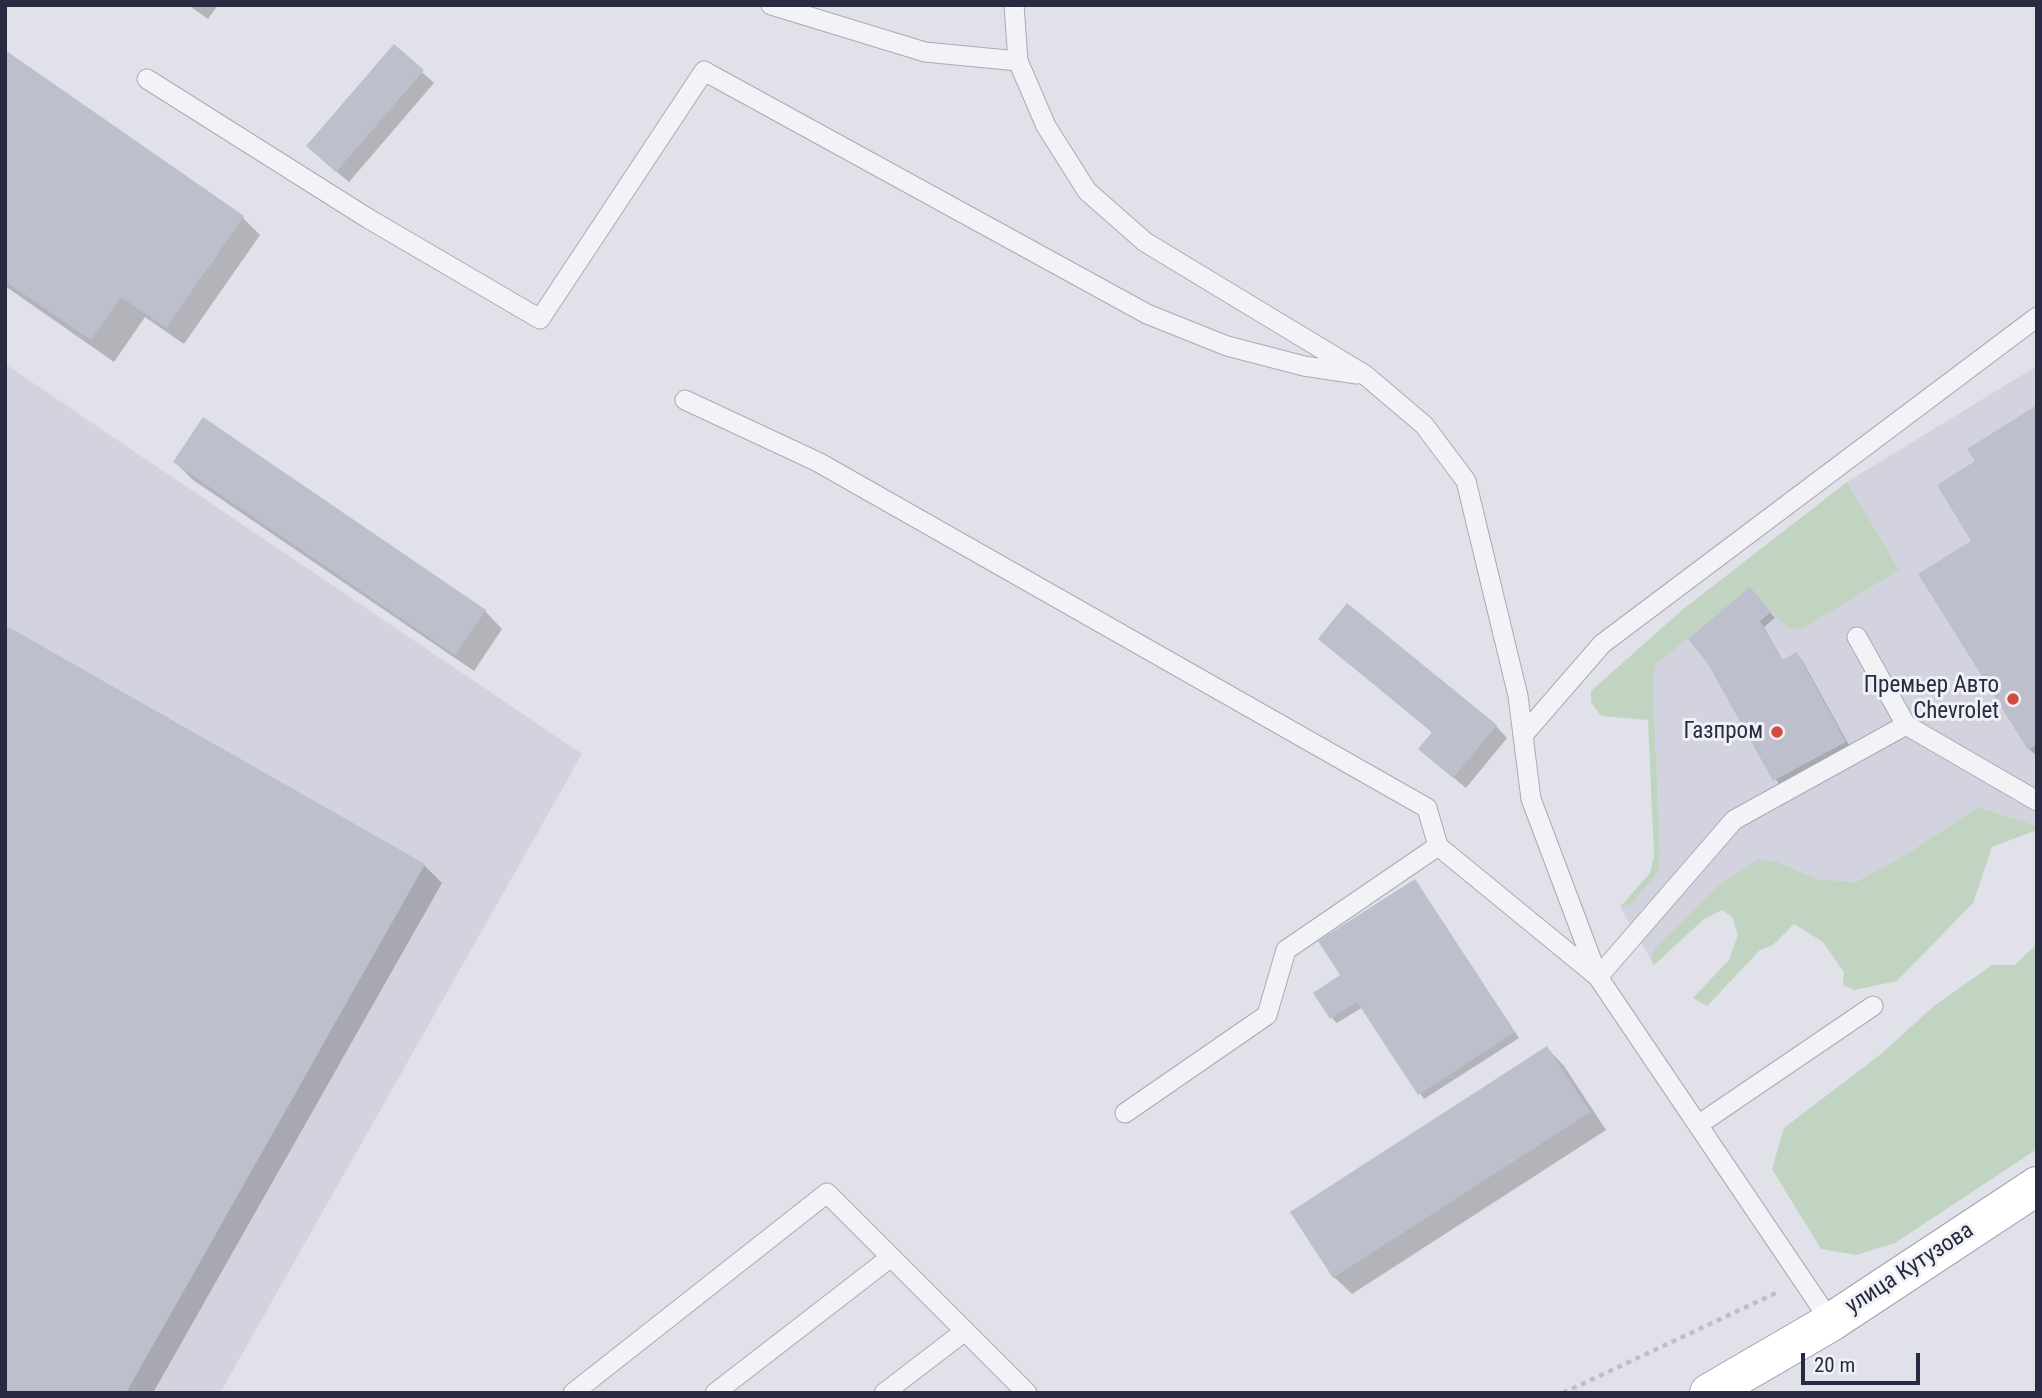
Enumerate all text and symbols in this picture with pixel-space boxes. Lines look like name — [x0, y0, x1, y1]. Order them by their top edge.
place label: Премьер Авто Chevrolet — [1864, 672, 1999, 726]
marker: Премьер Авто Chevrolet — [2005, 691, 2021, 707]
place label: Газпром — [1683, 718, 1763, 746]
marker: Газпром — [1769, 724, 1785, 740]
street label: улица Кутузова — [1841, 1217, 1979, 1321]
scale bar — [1804, 1338, 1923, 1382]
text: 20 m — [1814, 1353, 1855, 1377]

